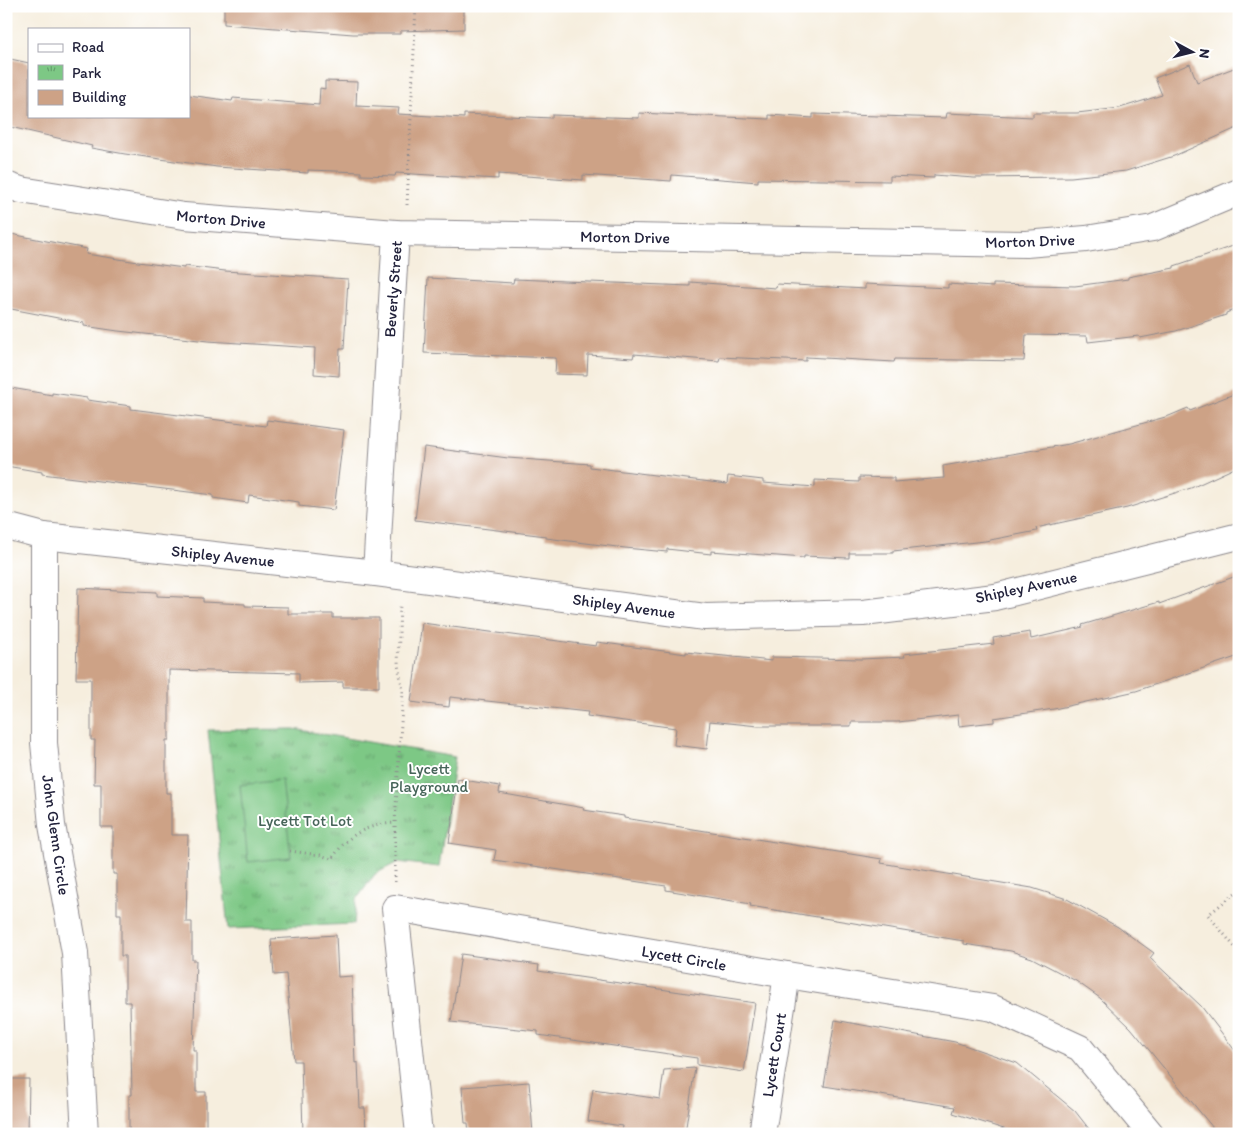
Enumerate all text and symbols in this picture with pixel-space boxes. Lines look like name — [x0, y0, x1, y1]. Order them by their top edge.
legend — [28, 28, 190, 118]
north arrow — [1168, 28, 1218, 78]
text: Road — [72, 38, 105, 56]
text: N — [1195, 48, 1213, 59]
text: Park — [72, 64, 102, 82]
text: Building — [72, 88, 126, 106]
street label: Morton Drive — [175, 206, 267, 232]
street label: Morton Drive — [580, 227, 670, 247]
street label: Morton Drive — [985, 230, 1075, 252]
street label: Beverly Street — [380, 240, 406, 338]
street label: Shipley Avenue — [170, 541, 276, 571]
street label: Shipley Avenue — [973, 567, 1079, 607]
street label: Shipley Avenue — [571, 589, 677, 623]
park label: Lycett Playground — [390, 759, 468, 796]
street label: John Glenn Circle — [38, 774, 74, 896]
park label: Lycett Tot Lot — [258, 811, 352, 830]
street label: Lycett Circle — [640, 941, 728, 975]
street label: Lycett Court — [758, 1012, 790, 1098]

